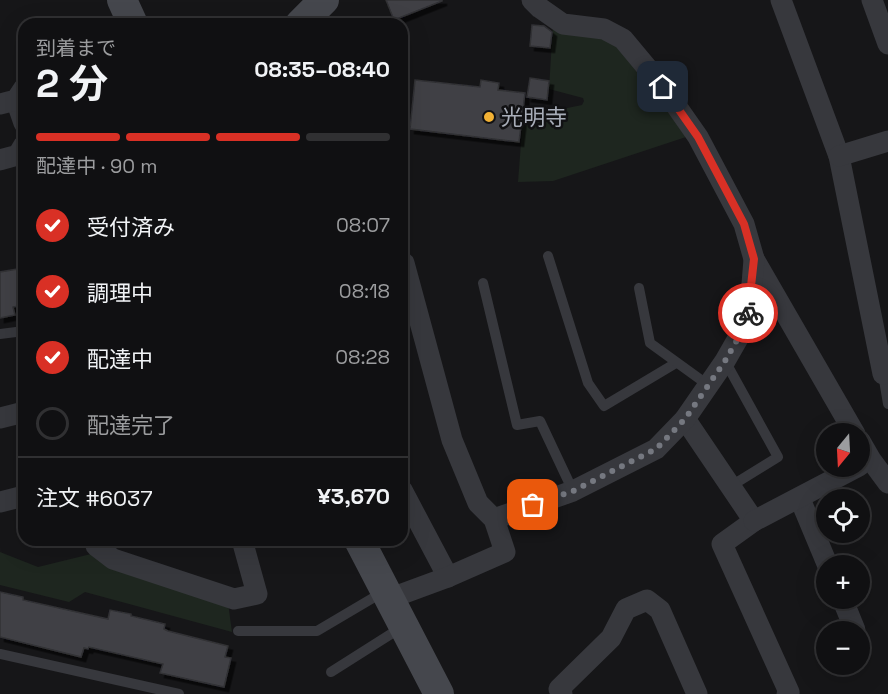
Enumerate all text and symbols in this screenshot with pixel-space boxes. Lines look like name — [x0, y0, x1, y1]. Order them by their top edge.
text: 到着まで — [36, 35, 116, 61]
text: 08:35–08:40 — [254, 55, 390, 83]
text: 2 分 — [36, 59, 108, 108]
pin — [637, 61, 688, 112]
icon: home — [646, 70, 679, 103]
place label: 光明寺 — [501, 103, 567, 131]
marker: 光明寺 — [482, 110, 496, 124]
text: 配達中 · 90 m — [36, 153, 157, 179]
icon: check — [36, 209, 69, 242]
text: 08:07 — [336, 212, 390, 238]
text: 受付済み — [87, 213, 175, 241]
icon: check — [36, 275, 69, 308]
text: 08:18 — [339, 278, 390, 304]
text: 調理中 — [87, 279, 153, 307]
courier — [718, 283, 778, 343]
icon: bike — [732, 297, 765, 330]
icon: check — [36, 341, 69, 374]
text: 08:28 — [335, 344, 390, 370]
text: 配達中 — [87, 345, 153, 373]
text: 配達完了 — [87, 411, 175, 439]
north arrow — [816, 423, 870, 477]
map controls — [816, 423, 870, 675]
pin — [507, 479, 558, 530]
text: ¥3,670 — [317, 482, 390, 510]
text: 注文 #6037 — [36, 484, 153, 512]
icon: bag — [516, 488, 549, 521]
button: locate — [816, 489, 870, 543]
button: + — [816, 555, 870, 609]
button: − — [816, 621, 870, 675]

